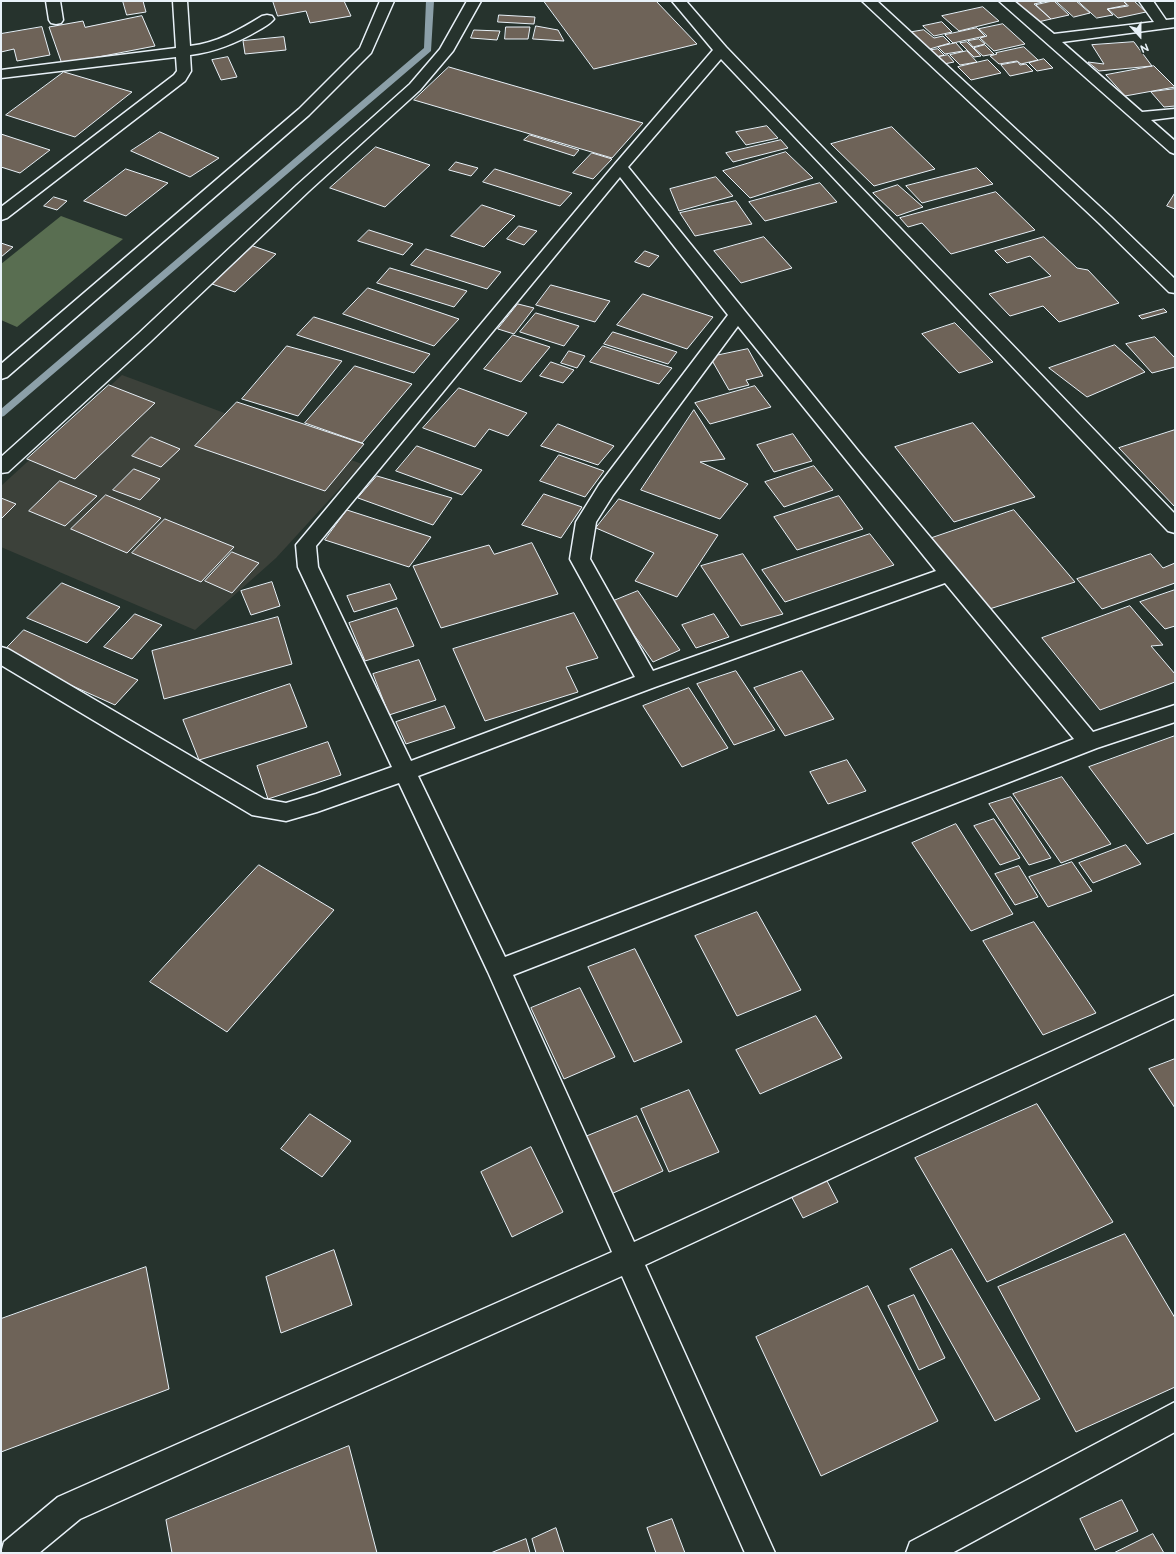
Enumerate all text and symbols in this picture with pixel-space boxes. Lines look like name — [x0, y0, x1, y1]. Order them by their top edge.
north arrow — [1120, 16, 1160, 56]
text: N — [1138, 40, 1151, 55]

